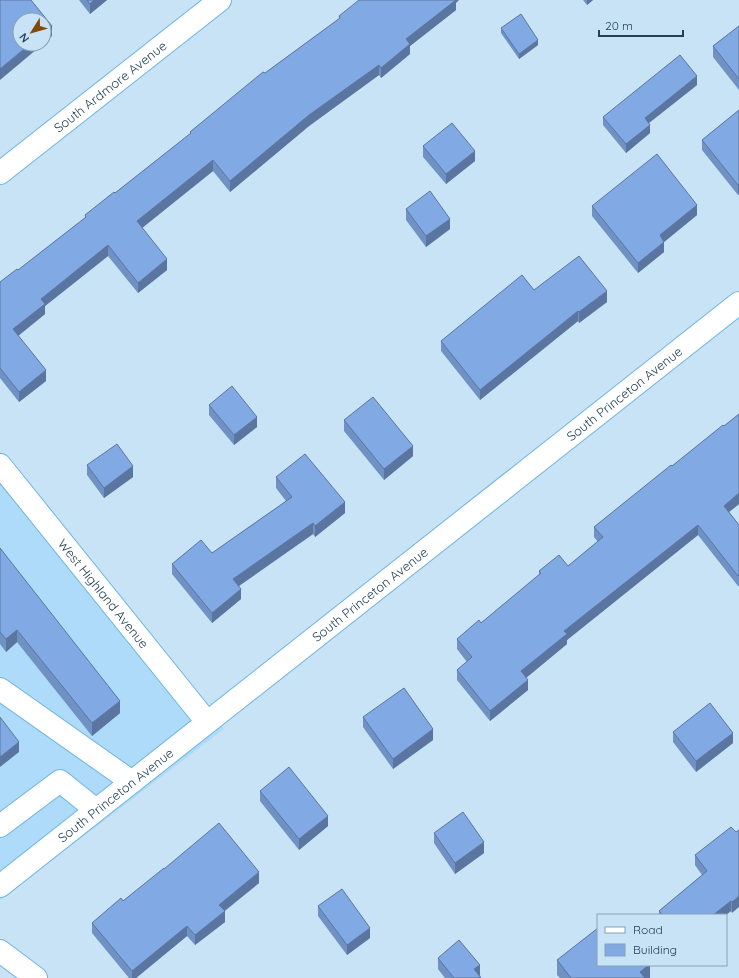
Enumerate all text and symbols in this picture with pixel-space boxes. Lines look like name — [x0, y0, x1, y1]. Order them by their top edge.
north arrow — [12, 12, 52, 52]
scale bar — [599, 12, 683, 38]
text: 20 m — [605, 18, 633, 33]
text: N — [16, 31, 32, 45]
street label: South Ardmore Avenue — [51, 37, 170, 136]
street label: South Princeton Avenue — [563, 343, 685, 444]
street label: West Highland Avenue — [55, 536, 152, 651]
street label: South Princeton Avenue — [309, 544, 431, 645]
street label: South Princeton Avenue — [54, 744, 176, 845]
legend — [597, 914, 727, 966]
text: Road — [633, 922, 663, 937]
text: Building — [633, 942, 677, 957]

